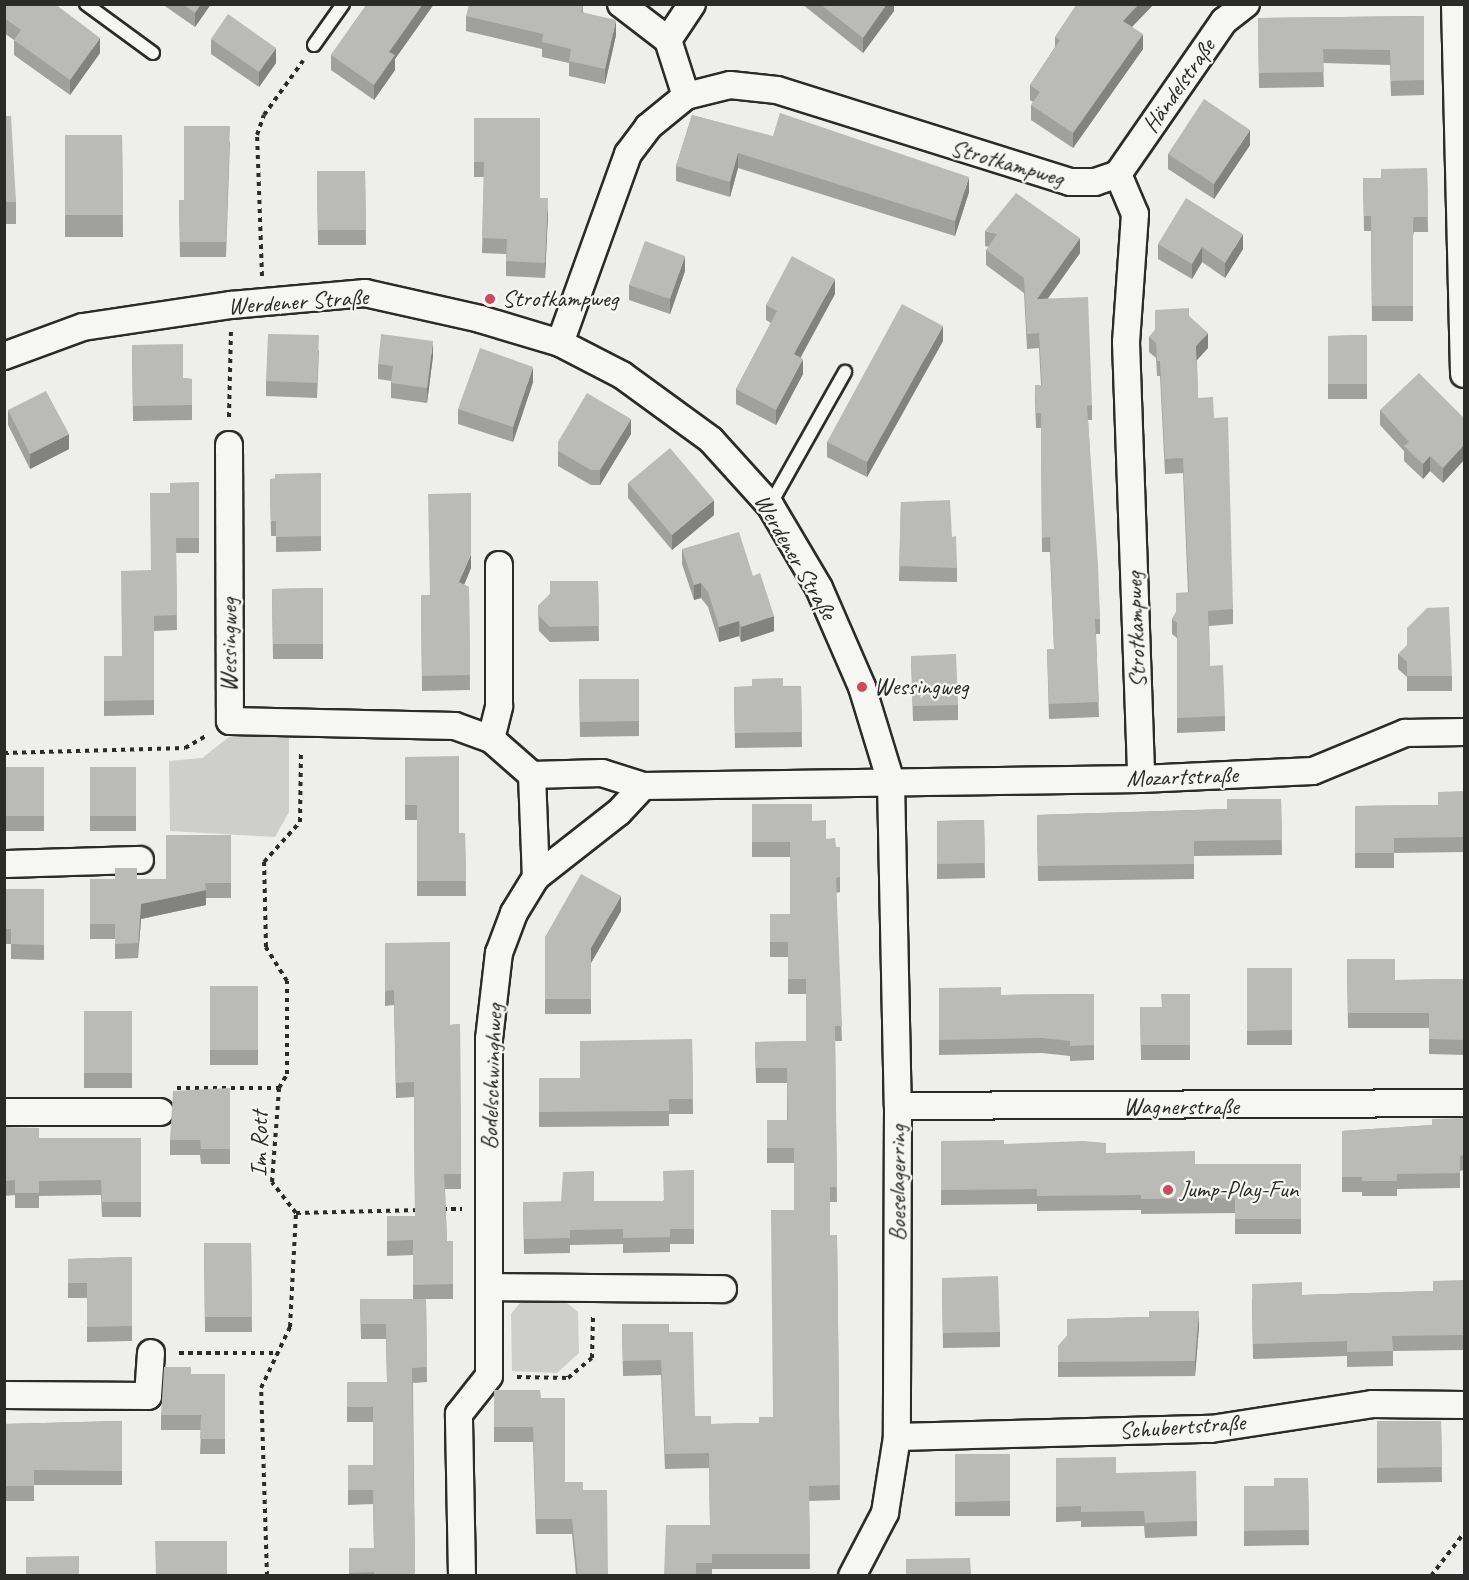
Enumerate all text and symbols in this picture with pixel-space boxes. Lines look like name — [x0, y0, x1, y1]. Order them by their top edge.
street label: Händelstraße — [1136, 34, 1222, 138]
street label: Strotkampweg — [947, 133, 1067, 193]
street label: Werdener Straße — [227, 283, 369, 321]
place label: Strotkampweg — [502, 285, 618, 313]
marker: Strotkampweg — [483, 292, 497, 306]
street label: Werdener Straße — [747, 489, 843, 625]
street label: Strotkampweg — [1120, 572, 1152, 688]
street label: Wessingweg — [215, 598, 243, 692]
place label: Wessingweg — [874, 673, 968, 701]
marker: Wessingweg — [855, 680, 869, 694]
street label: Mozartstraße — [1126, 761, 1238, 793]
street label: Bodelschwinghweg — [475, 1004, 509, 1150]
street label: Wagnerstraße — [1123, 1093, 1239, 1121]
street label: Im Rott — [246, 1111, 274, 1177]
street label: Boeselagerring — [884, 1125, 912, 1241]
place label: Jump-Play-Fun — [1180, 1176, 1298, 1204]
marker: Jump-Play-Fun — [1161, 1183, 1175, 1197]
street label: Schubertstraße — [1118, 1408, 1246, 1446]

